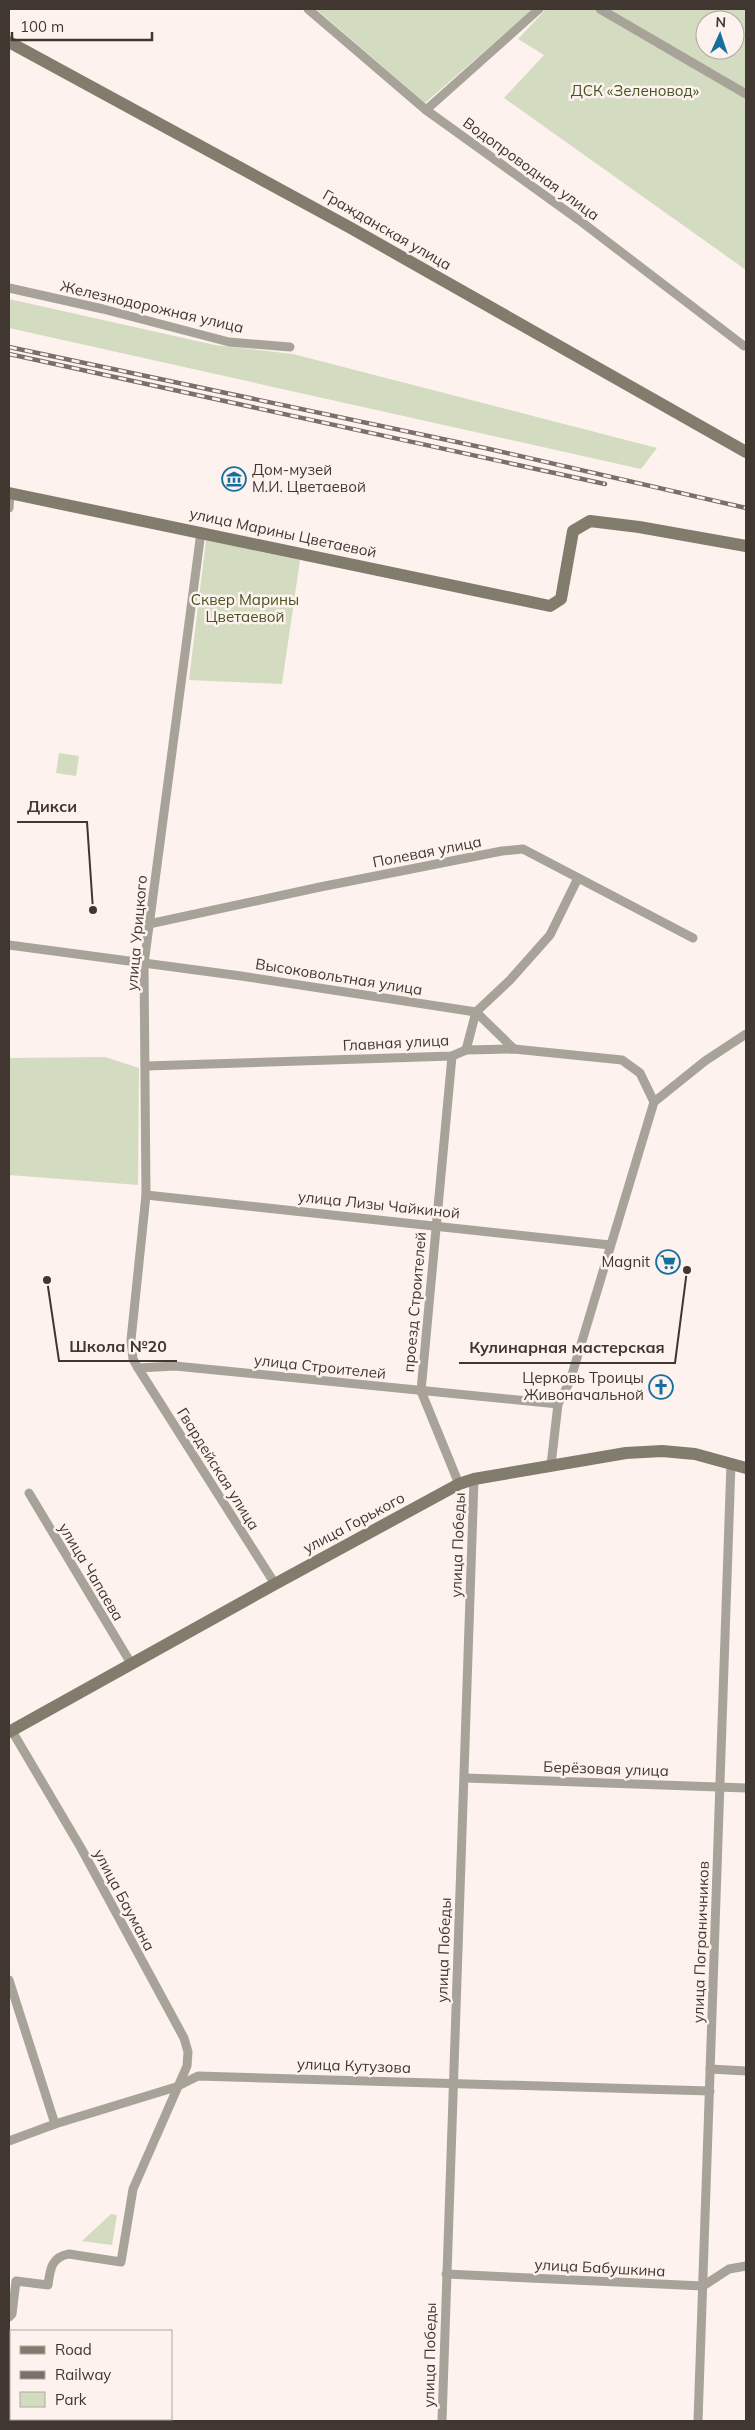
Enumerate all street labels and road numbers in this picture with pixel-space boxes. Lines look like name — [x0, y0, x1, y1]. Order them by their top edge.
street label: Водопроводная улица — [459, 113, 603, 224]
street label: Гражданская улица — [320, 185, 455, 274]
street label: Железнодорожная улица — [59, 276, 246, 337]
street label: улица Марины Цветаевой — [188, 503, 378, 562]
street label: Полевая улица — [371, 832, 483, 871]
street label: улица Урицкого — [122, 874, 151, 992]
street label: Высоковольтная улица — [254, 954, 424, 999]
street label: Главная улица — [342, 1030, 450, 1055]
street label: улица Лизы Чайкиной — [297, 1187, 461, 1222]
street label: проезд Строителей — [399, 1231, 430, 1373]
street label: улица Строителей — [253, 1350, 387, 1383]
street label: Гвардейская улица — [173, 1404, 264, 1533]
street label: улица Горького — [300, 1488, 408, 1557]
street label: улица Победы — [446, 1492, 469, 1598]
street label: улица Чапаева — [55, 1519, 128, 1624]
street label: Берёзовая улица — [543, 1757, 669, 1780]
street label: улица Баумана — [90, 1846, 159, 1954]
street label: улица Пограничников — [688, 1861, 713, 2023]
street label: улица Победы — [432, 1897, 455, 2003]
street label: улица Кутузова — [297, 2054, 411, 2077]
street label: улица Бабушкина — [534, 2255, 666, 2280]
street label: улица Победы — [419, 2302, 440, 2408]

